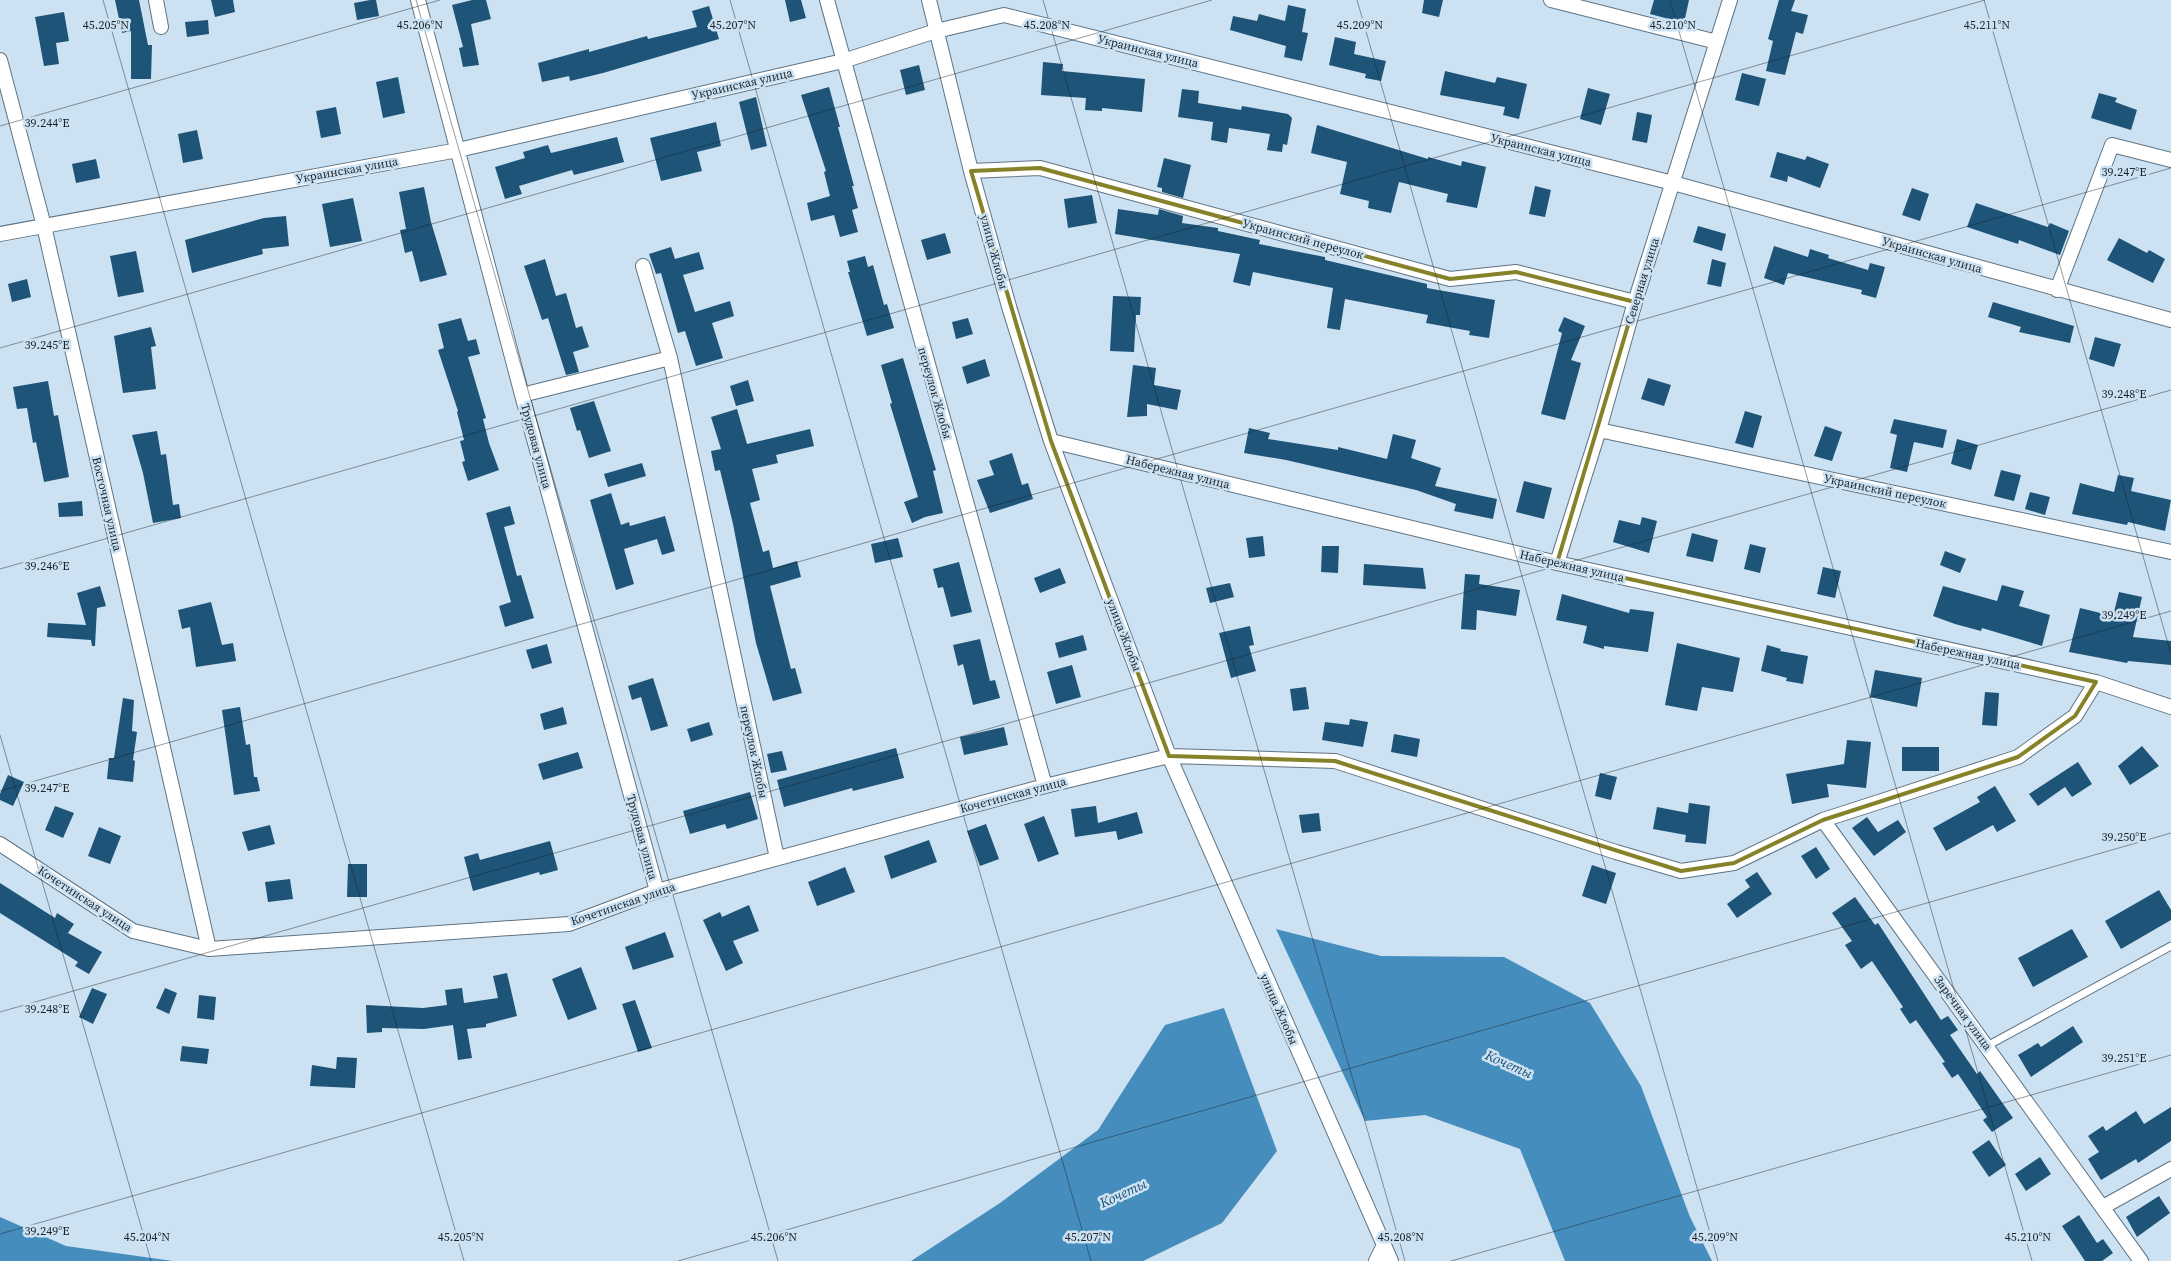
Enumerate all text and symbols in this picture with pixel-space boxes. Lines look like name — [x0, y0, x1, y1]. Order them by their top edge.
text: 45.205°N — [83, 17, 129, 33]
text: 45.206°N — [397, 17, 443, 33]
text: 45.207°N — [710, 17, 756, 33]
text: 45.208°N — [1024, 17, 1070, 33]
text: 45.209°N — [1337, 17, 1383, 33]
text: 45.210°N — [1650, 17, 1696, 33]
text: 45.211°N — [1964, 17, 2010, 33]
street label: Украинская улица — [1096, 31, 1201, 71]
street label: Украинская улица — [690, 64, 795, 103]
text: 39.244°E — [25, 115, 69, 131]
street label: Украинская улица — [1489, 130, 1594, 170]
street label: Украинская улица — [295, 153, 400, 187]
text: 39.247°E — [2102, 164, 2146, 180]
street label: улица Жлобы — [976, 213, 1012, 291]
street label: Украинский переулок — [1241, 215, 1366, 263]
street label: Украинская улица — [1880, 233, 1985, 277]
street label: Северная улица — [1621, 235, 1663, 326]
text: 39.245°E — [25, 337, 69, 353]
street label: переулок Жлобы — [914, 345, 956, 441]
text: 39.248°E — [2102, 386, 2146, 402]
street label: Трудовая улица — [517, 402, 555, 491]
street label: Набережная улица — [1124, 451, 1233, 493]
street label: Восточная улица — [88, 455, 126, 553]
street label: Украинский переулок — [1822, 470, 1948, 512]
street label: Набережная улица — [1518, 546, 1627, 586]
text: 39.246°E — [25, 558, 69, 574]
street label: улица Жлобы — [1103, 596, 1145, 674]
text: 39.249°E — [2102, 607, 2146, 623]
street label: Набережная улица — [1914, 635, 2023, 673]
street label: переулок Жлобы — [736, 704, 772, 800]
street label: Кочетинская улица — [958, 773, 1069, 817]
text: 39.247°E — [25, 780, 69, 796]
street label: Трудовая улица — [623, 793, 661, 882]
text: 39.250°E — [2102, 829, 2146, 845]
street label: Кочетинская улица — [35, 862, 136, 936]
street label: Кочетинская улица — [569, 878, 678, 929]
street label: улица Жлобы — [1256, 971, 1302, 1047]
street label: Заречная улица — [1930, 972, 1996, 1054]
text: 39.248°E — [25, 1001, 69, 1017]
water label: Кочеты — [1481, 1044, 1536, 1083]
text: 39.251°E — [2102, 1050, 2146, 1066]
water label: Кочеты — [1095, 1173, 1150, 1213]
text: 39.249°E — [25, 1223, 69, 1239]
text: 45.204°N — [124, 1229, 170, 1245]
text: 45.205°N — [438, 1229, 484, 1245]
text: 45.206°N — [751, 1229, 797, 1245]
text: 45.207°N — [1065, 1229, 1111, 1245]
text: 45.208°N — [1378, 1229, 1424, 1245]
text: 45.209°N — [1692, 1229, 1738, 1245]
text: 45.210°N — [2005, 1229, 2051, 1245]

